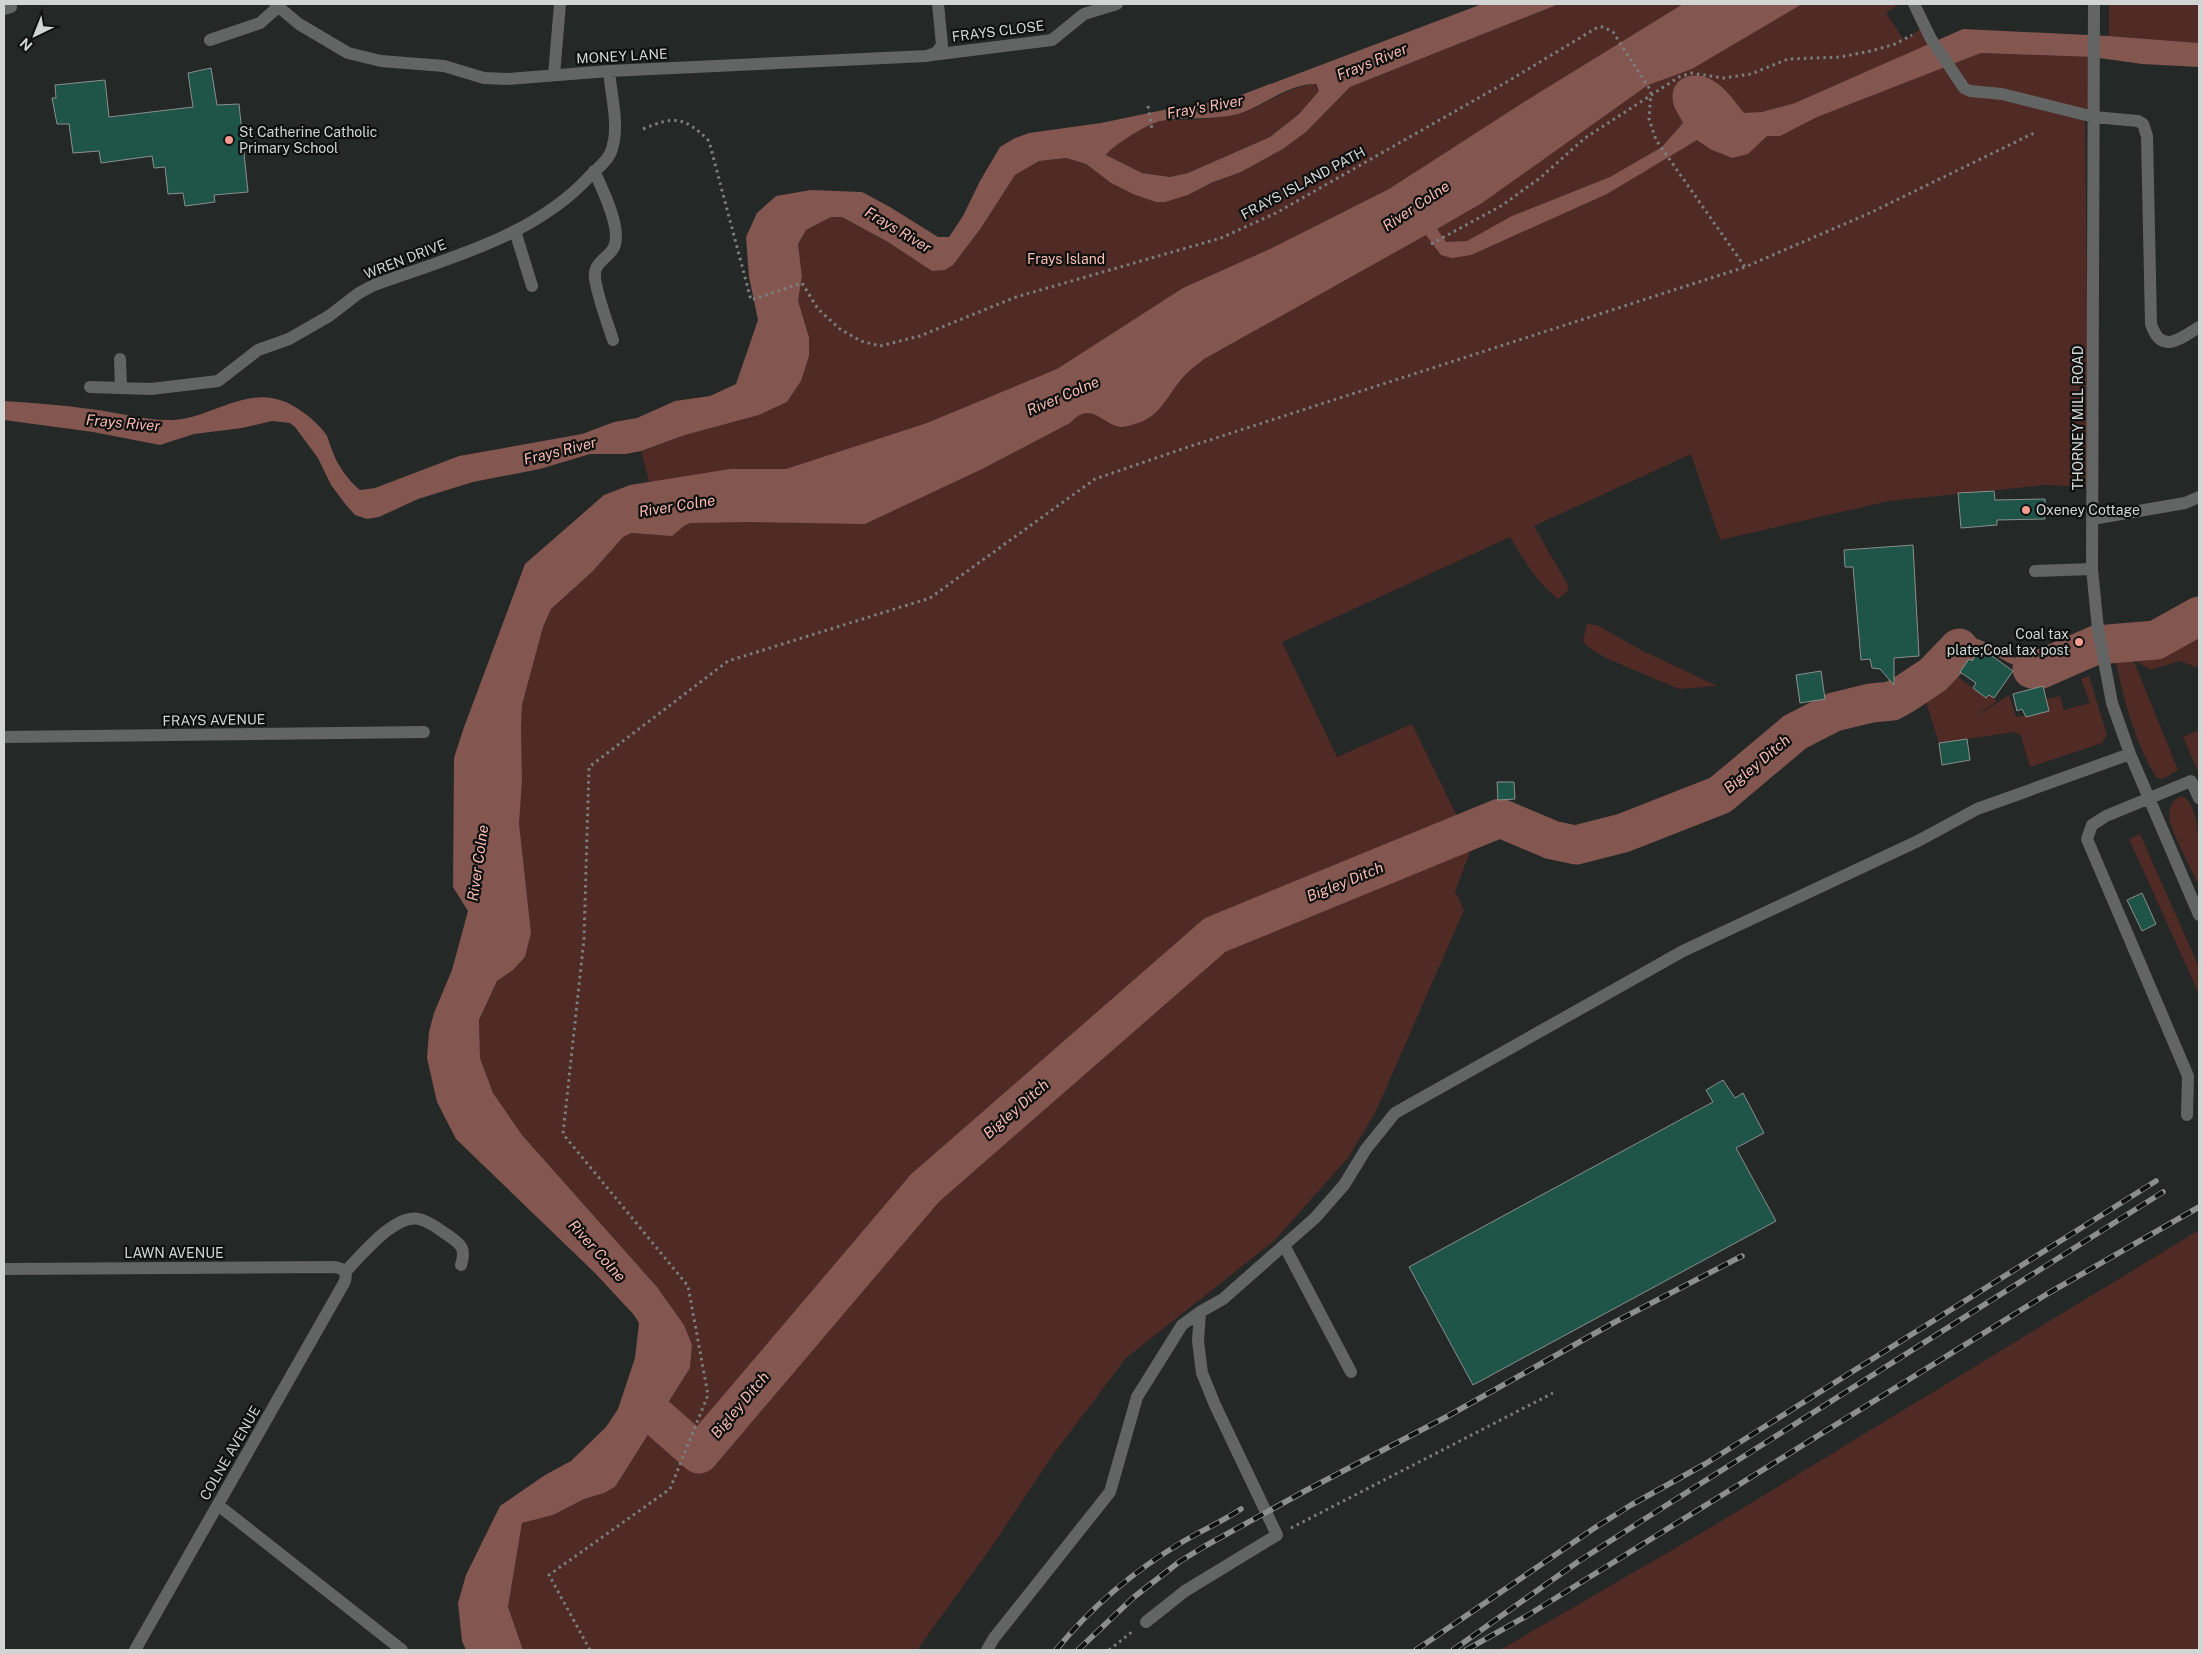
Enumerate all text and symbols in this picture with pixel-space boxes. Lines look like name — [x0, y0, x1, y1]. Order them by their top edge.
north arrow — [10, 10, 60, 60]
street label: FRAYS CLOSE — [951, 17, 1045, 45]
text: N — [17, 35, 36, 54]
water label: Frays River — [1334, 40, 1410, 83]
street label: MONEY LANE — [576, 46, 668, 66]
water label: Fray's River — [1165, 91, 1245, 122]
place label: St Catherine Catholic Primary School — [239, 124, 377, 156]
marker: St Catherine Catholic Primary School — [223, 134, 235, 146]
street label: FRAYS ISLAND PATH — [1238, 143, 1368, 223]
water label: River Colne — [1379, 177, 1452, 234]
water label: Frays River — [862, 203, 935, 256]
street label: WREN DRIVE — [362, 236, 448, 282]
park label: Frays Island — [1027, 251, 1105, 267]
street label: THORNEY MILL ROAD — [2070, 346, 2086, 490]
water label: River Colne — [1024, 373, 1102, 418]
water label: Frays River — [85, 411, 161, 434]
water label: Frays River — [522, 433, 598, 468]
water label: River Colne — [638, 491, 716, 520]
place label: Oxeney Cottage — [2036, 502, 2140, 518]
marker: Oxeney Cottage — [2020, 504, 2032, 516]
place label: Coal tax plate;Coal tax post — [1947, 626, 2069, 658]
marker: Coal tax plate;Coal tax post — [2073, 636, 2085, 648]
street label: FRAYS AVENUE — [162, 711, 266, 729]
water label: Bigley Ditch — [1720, 731, 1793, 796]
water label: River Colne — [464, 824, 491, 902]
water label: Bigley Ditch — [1304, 858, 1386, 905]
water label: Bigley Ditch — [979, 1076, 1052, 1142]
water label: River Colne — [565, 1216, 629, 1285]
street label: LAWN AVENUE — [124, 1245, 224, 1261]
water label: Bigley Ditch — [707, 1368, 772, 1441]
street label: COLNE AVENUE — [197, 1403, 263, 1503]

